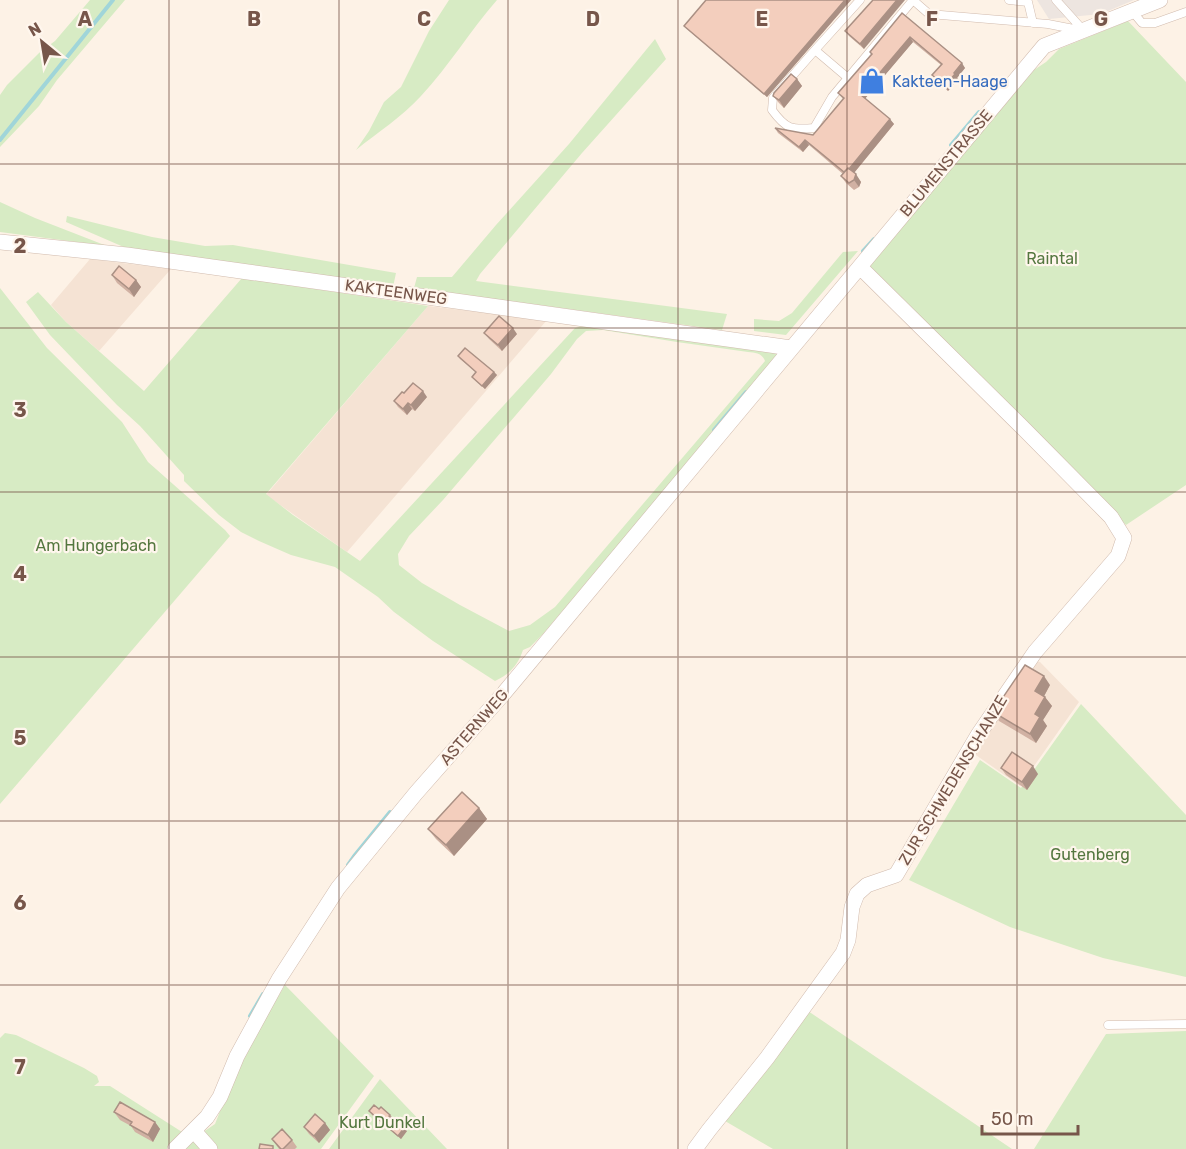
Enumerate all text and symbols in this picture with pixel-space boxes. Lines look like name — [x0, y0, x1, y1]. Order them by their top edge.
text: A — [78, 7, 93, 31]
text: B — [247, 7, 261, 31]
text: C — [417, 7, 431, 31]
text: D — [586, 7, 600, 31]
text: E — [756, 7, 768, 31]
text: F — [926, 7, 938, 31]
text: G — [1094, 7, 1108, 31]
north arrow — [12, 12, 72, 72]
text: N — [25, 18, 44, 41]
shop icon: Kakteen-Haage — [857, 66, 887, 96]
place label: Kakteen-Haage — [892, 72, 1008, 91]
street label: BLUMENSTRASSE — [896, 106, 996, 220]
text: 2 — [14, 234, 27, 258]
park label: Raintal — [1026, 249, 1078, 268]
street label: KAKTEENWEG — [344, 275, 448, 309]
text: 3 — [13, 398, 27, 422]
park label: Am Hungerbach — [35, 536, 157, 555]
text: 4 — [13, 562, 27, 586]
street label: ASTERNWEG — [436, 685, 512, 769]
street label: ZUR SCHWEDENSCHANZE — [895, 692, 1011, 868]
text: 5 — [14, 726, 27, 750]
park label: Gutenberg — [1050, 845, 1130, 864]
text: 6 — [13, 891, 27, 915]
text: 7 — [14, 1055, 26, 1079]
scale bar — [982, 1098, 1078, 1136]
text: 50 m — [991, 1108, 1034, 1130]
park label: Kurt Dunkel — [339, 1113, 425, 1132]

